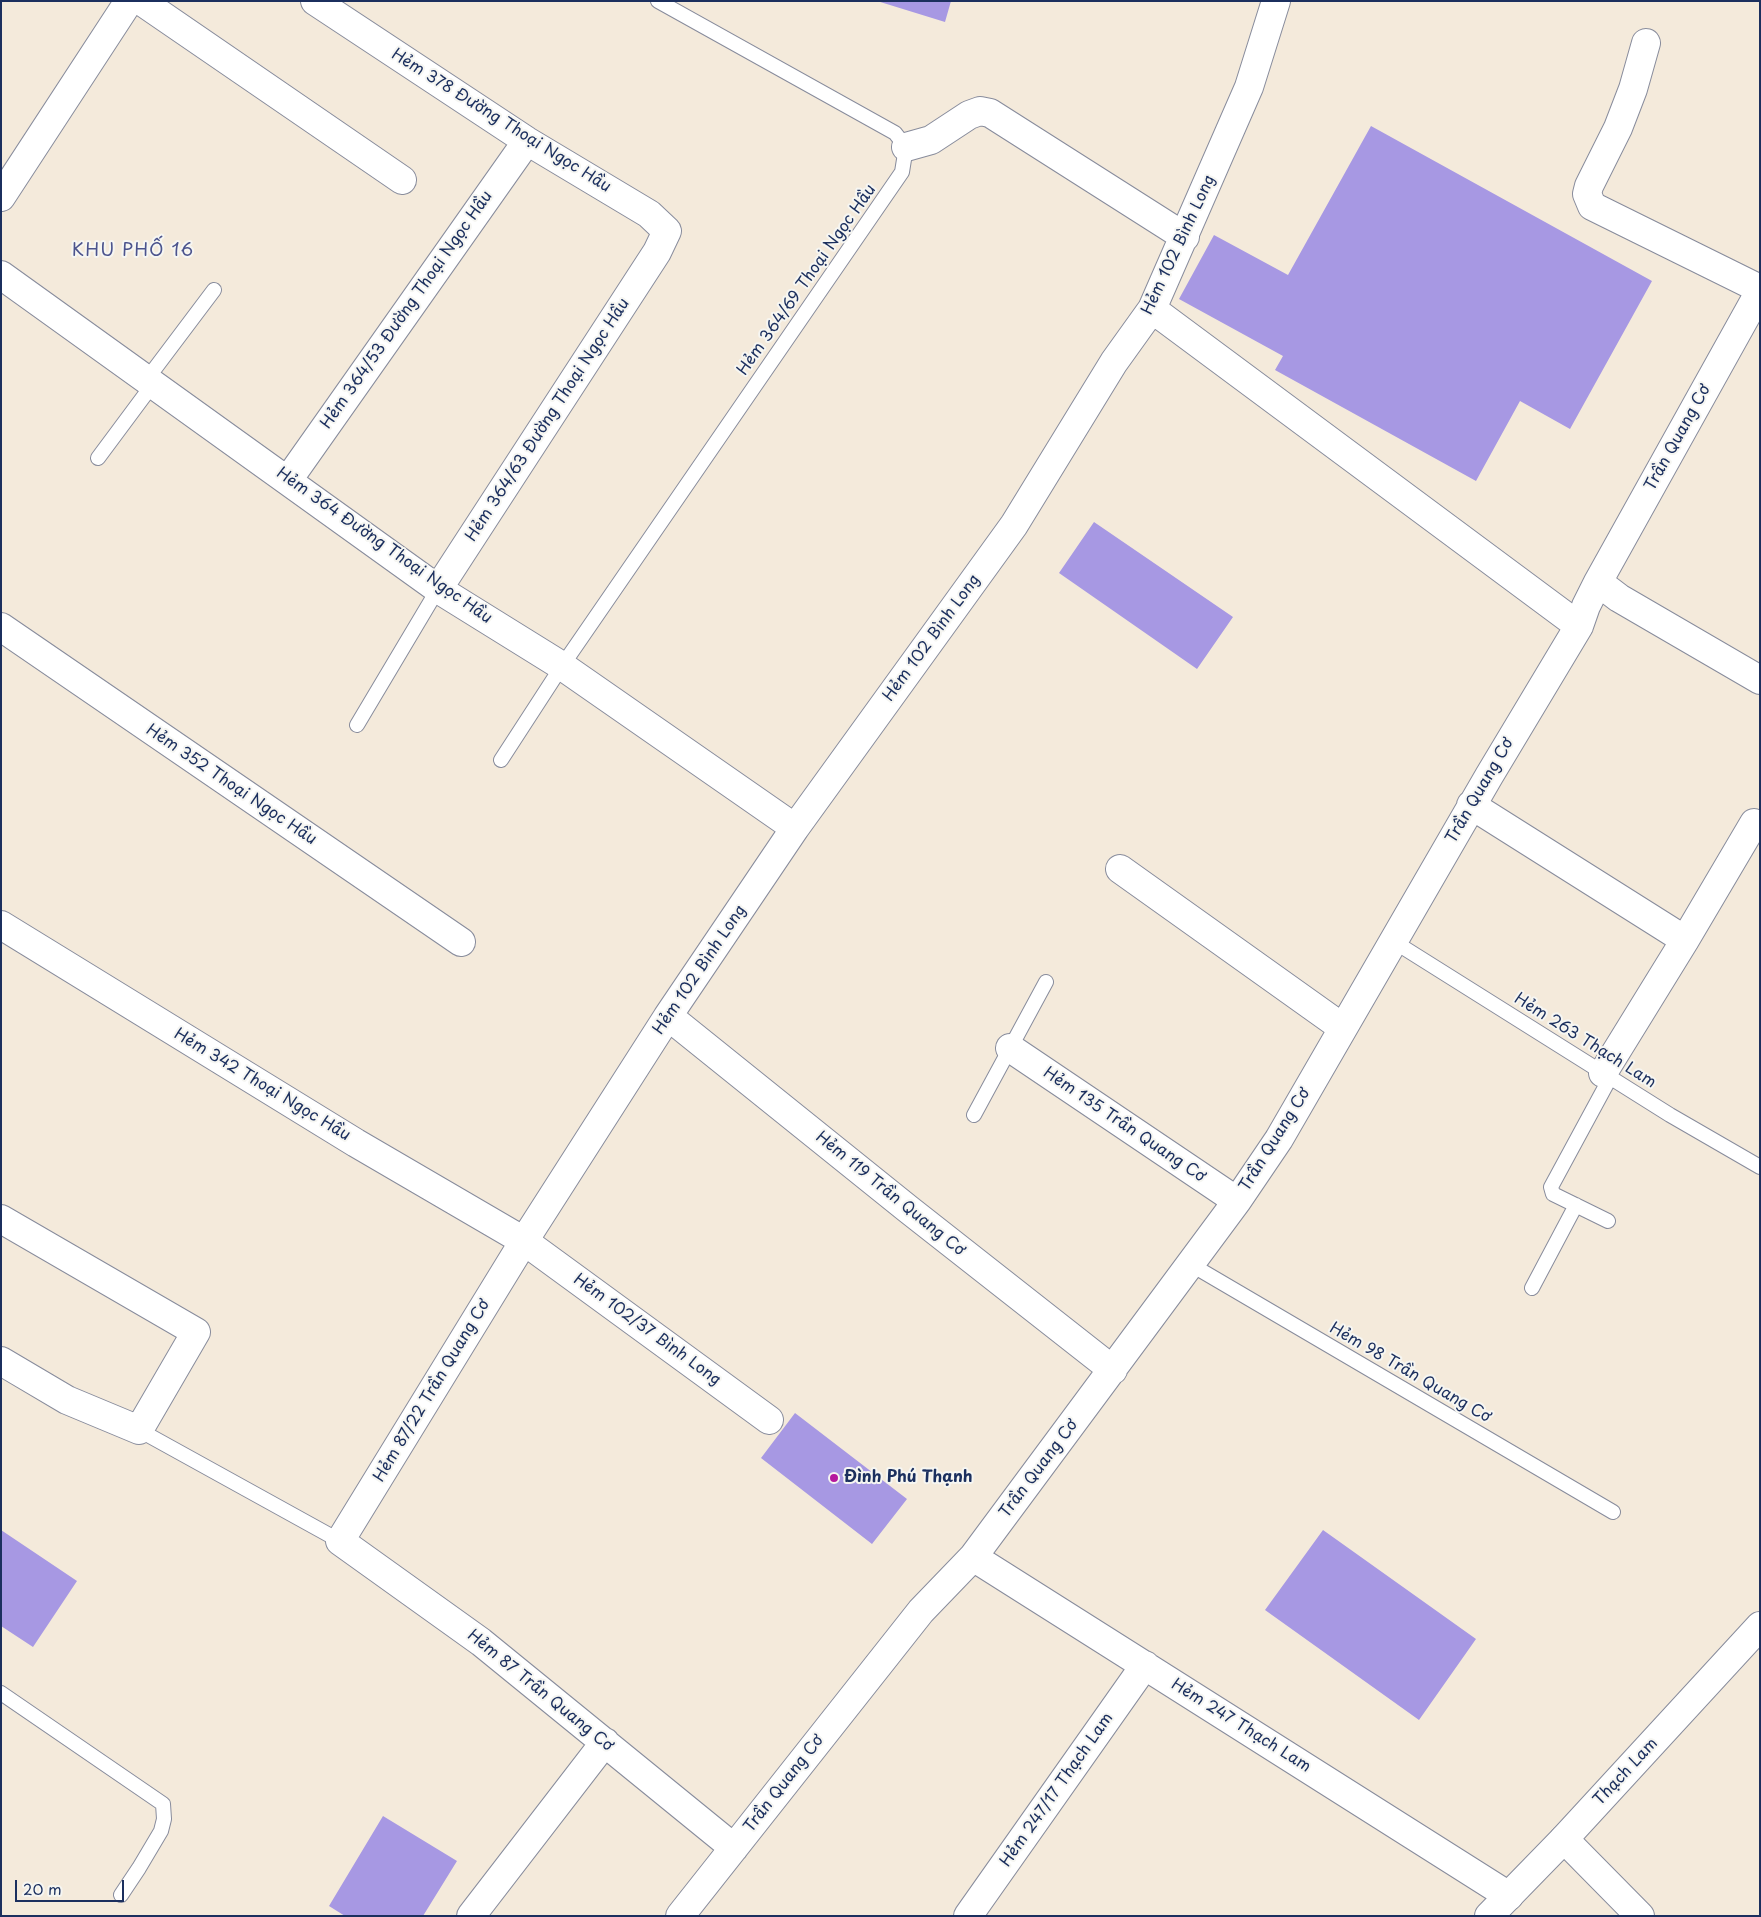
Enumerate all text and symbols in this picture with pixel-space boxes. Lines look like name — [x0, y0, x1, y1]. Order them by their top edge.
street label: Hẻm 378 Đường Thoại Ngọc Hầu — [388, 45, 614, 197]
street label: Hẻm 102 Bình Long — [1138, 172, 1220, 318]
street label: Hẻm 364/69 Thoại Ngọc Hầu — [734, 181, 880, 379]
street label: Hẻm 364/53 Đường Thoại Ngọc Hầu — [317, 187, 497, 433]
district label: KHU PHỐ 16 — [70, 240, 196, 262]
street label: Hẻm 364/63 Đường Thoại Ngọc Hầu — [462, 295, 634, 545]
street label: Trần Quang Cơ — [1641, 382, 1715, 494]
street label: Hẻm 364 Đường Thoại Ngọc Hầu — [272, 464, 496, 628]
street label: Hẻm 102 Bình Long — [880, 571, 984, 705]
street label: Hẻm 352 Thoại Ngọc Hầu — [142, 721, 320, 849]
street label: Trần Quang Cơ — [1442, 735, 1518, 847]
street label: Hẻm 102 Bình Long — [649, 902, 751, 1038]
street label: Hẻm 263 Thạch Lam — [1511, 989, 1659, 1093]
street label: Hẻm 342 Thoại Ngọc Hầu — [170, 1025, 354, 1145]
street label: Hẻm 135 Trần Quang Cơ — [1039, 1064, 1209, 1186]
street label: Trần Quang Cơ — [1236, 1085, 1314, 1195]
street label: Hẻm 119 Trần Quang Cơ — [811, 1128, 969, 1260]
street label: Hẻm 102/37 Bình Long — [570, 1270, 724, 1390]
street label: Hẻm 87/22 Trần Quang Cơ — [370, 1296, 494, 1486]
street label: Hẻm 98 Trần Quang Cơ — [1326, 1319, 1494, 1427]
street label: Trần Quang Cơ — [996, 1416, 1082, 1522]
place label: Đình Phú Thạnh — [844, 1468, 973, 1488]
marker: Đình Phú Thạnh — [828, 1472, 840, 1484]
street label: Hẻm 87 Trần Quang Cơ — [463, 1626, 617, 1756]
street label: Hẻm 247 Thạch Lam — [1168, 1675, 1314, 1777]
street label: Hẻm 247/17 Thạch Lam — [997, 1709, 1117, 1871]
street label: Trần Quang Cơ — [740, 1732, 828, 1836]
street label: Thạch Lam — [1590, 1734, 1662, 1810]
scale bar — [18, 1870, 126, 1902]
text: 20 m — [23, 1877, 62, 1900]

